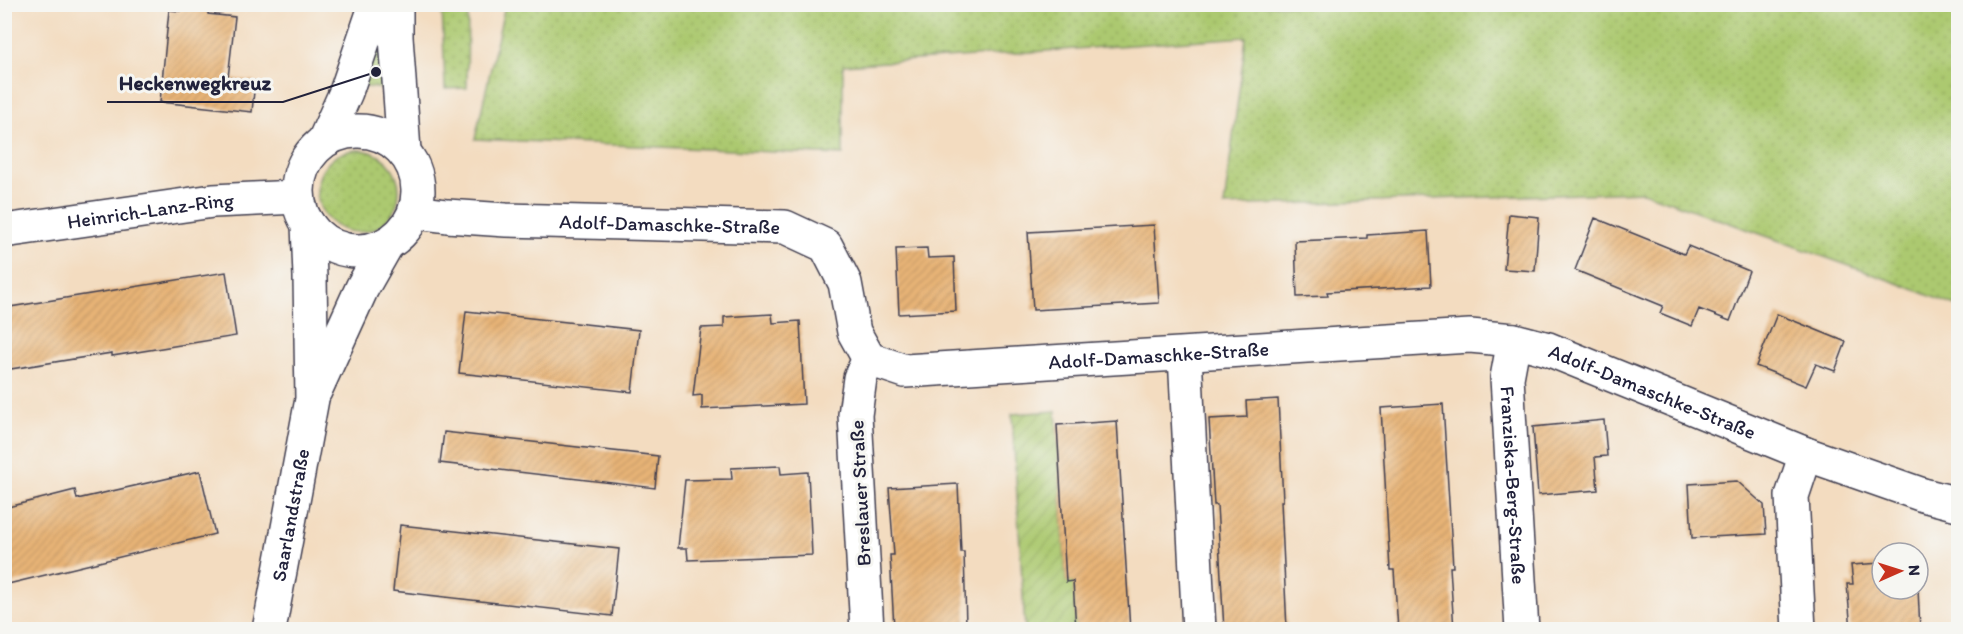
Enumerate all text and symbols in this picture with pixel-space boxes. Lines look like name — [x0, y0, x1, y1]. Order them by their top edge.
callout: Heckenwegkreuz — [107, 63, 283, 102]
text: Heckenwegkreuz — [119, 70, 272, 96]
street label: Heinrich-Lanz-Ring — [66, 188, 235, 234]
street label: Adolf-Damaschke-Straße — [559, 209, 780, 239]
street label: Adolf-Damaschke-Straße — [1048, 336, 1270, 374]
street label: Adolf-Damaschke-Straße — [1545, 339, 1759, 444]
street label: Franziska-Berg-Straße — [1495, 385, 1531, 585]
street label: Breslauer Straße — [844, 419, 876, 567]
street label: Saarlandstraße — [266, 447, 315, 583]
north arrow — [1870, 541, 1930, 601]
text: N — [1905, 564, 1924, 576]

